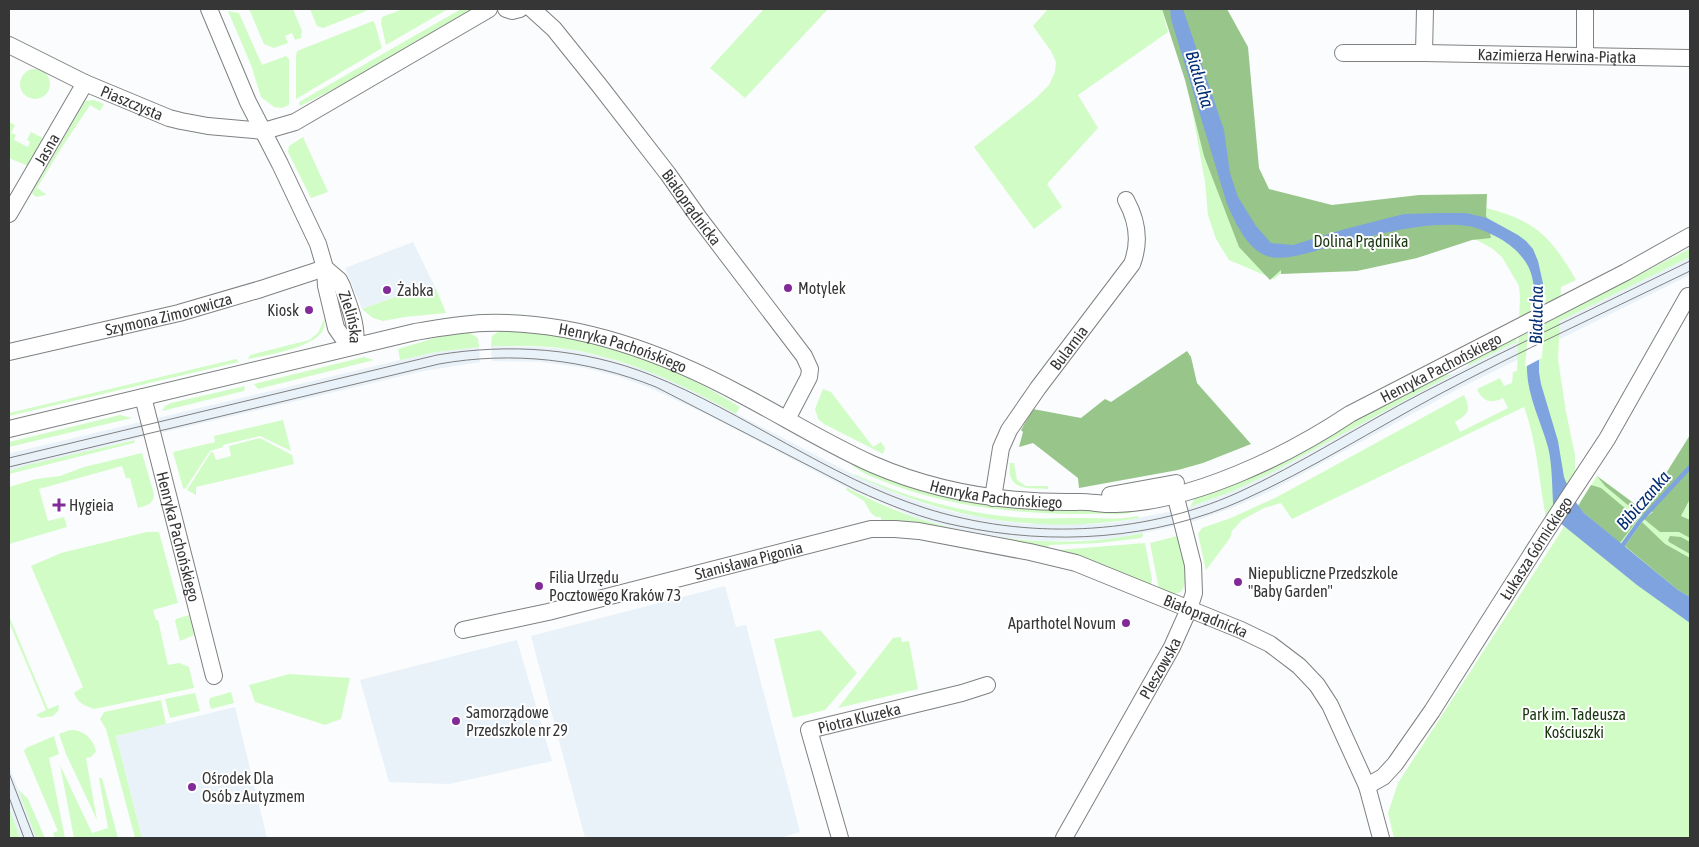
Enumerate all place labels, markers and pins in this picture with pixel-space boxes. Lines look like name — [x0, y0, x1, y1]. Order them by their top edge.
place label: Motylek — [798, 279, 846, 298]
place label: Żabka — [397, 281, 434, 299]
marker: Motylek — [782, 282, 794, 294]
marker: Żabka — [381, 284, 393, 296]
place label: Kiosk — [267, 301, 299, 319]
marker: Kiosk — [303, 304, 315, 316]
place label: Hygieia — [69, 496, 114, 515]
marker: Hygieia — [53, 499, 65, 511]
place label: Niepubliczne Przedszkole "Baby Garden" — [1248, 564, 1398, 601]
place label: Filia Urzędu Pocztowego Kraków 73 — [549, 568, 681, 605]
marker: Niepubliczne Przedszkole "Baby Garden" — [1232, 576, 1244, 588]
marker: Filia Urzędu Pocztowego Kraków 73 — [533, 580, 545, 592]
place label: Aparthotel Novum — [1008, 614, 1116, 633]
marker: Aparthotel Novum — [1120, 617, 1132, 629]
place label: Samorządowe Przedszkole nr 29 — [466, 703, 568, 739]
marker: Samorządowe Przedszkole nr 29 — [450, 715, 462, 727]
place label: Ośrodek Dla Osób z Autyzmem — [202, 769, 305, 806]
marker: Ośrodek Dla Osób z Autyzmem — [186, 781, 198, 793]

